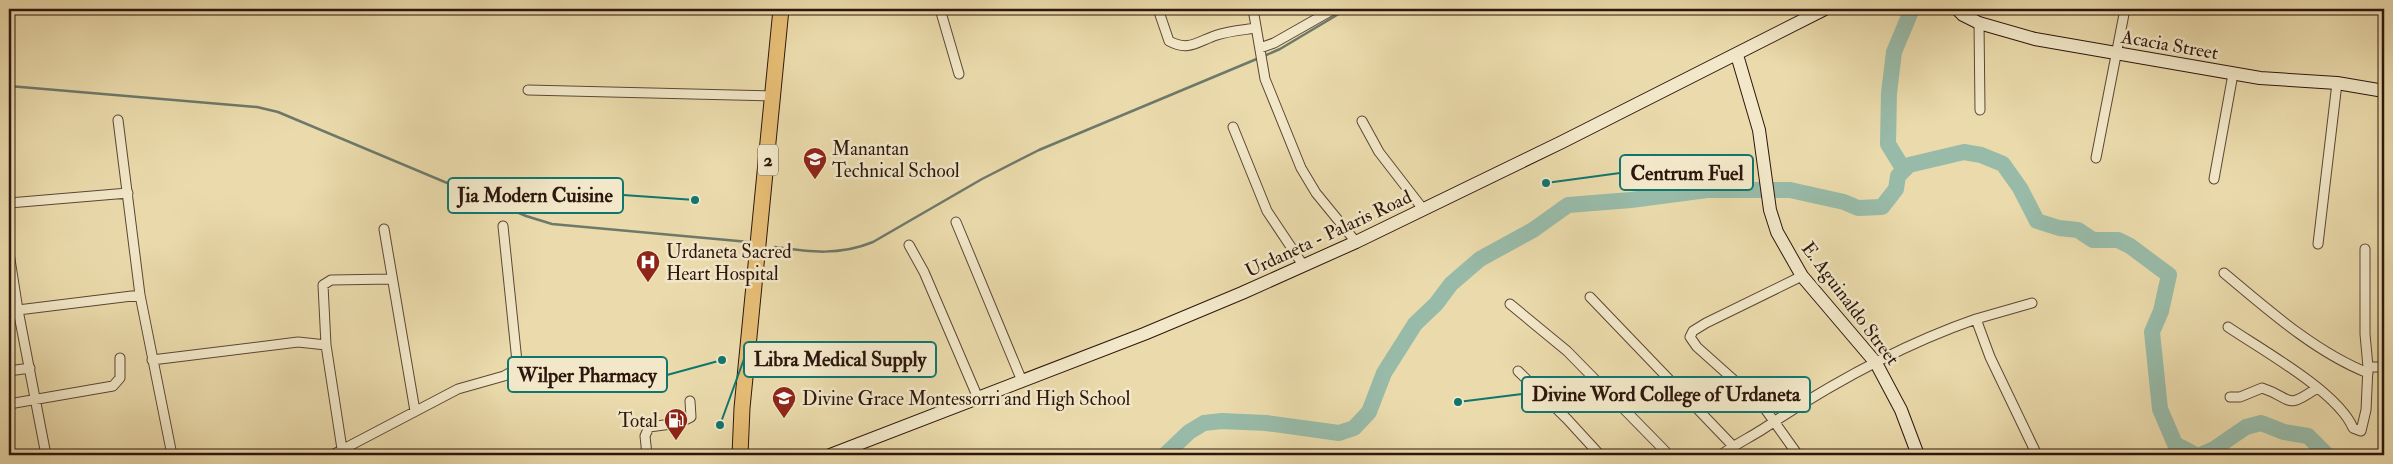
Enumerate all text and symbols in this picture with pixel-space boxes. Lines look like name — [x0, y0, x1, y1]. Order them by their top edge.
street label: Acacia Street — [2119, 24, 2220, 65]
place label: Manantan Technical School — [832, 137, 960, 183]
road number: 2 — [758, 144, 778, 176]
school or university icon: Manantan Technical School — [802, 146, 828, 180]
callout: Centrum Fuel — [1620, 155, 1753, 190]
text: Centrum Fuel — [1630, 161, 1744, 186]
callout: Jia Modern Cuisine — [448, 178, 623, 213]
text: Jia Modern Cuisine — [456, 183, 613, 208]
street label: Urdaneta - Palaris Road — [1241, 185, 1416, 283]
street label: E. Aguinaldo Street — [1796, 237, 1904, 370]
place label: Urdaneta Sacred Heart Hospital — [666, 240, 792, 287]
hospital icon: Urdaneta Sacred Heart Hospital — [635, 249, 661, 283]
callout: Libra Medical Supply — [744, 342, 936, 377]
text: Libra Medical Supply — [754, 347, 928, 373]
callout: Wilper Pharmacy — [508, 357, 667, 392]
text: Wilper Pharmacy — [516, 363, 658, 389]
callout: Divine Word College of Urdaneta — [1522, 377, 1810, 412]
text: Divine Word College of Urdaneta — [1532, 382, 1801, 408]
school or university icon: Divine Grace Montessorri and High School — [771, 385, 797, 419]
place label: Divine Grace Montessorri and High School — [802, 387, 1130, 411]
fuel station icon: Total — [663, 407, 689, 441]
place label: Total — [618, 409, 658, 433]

